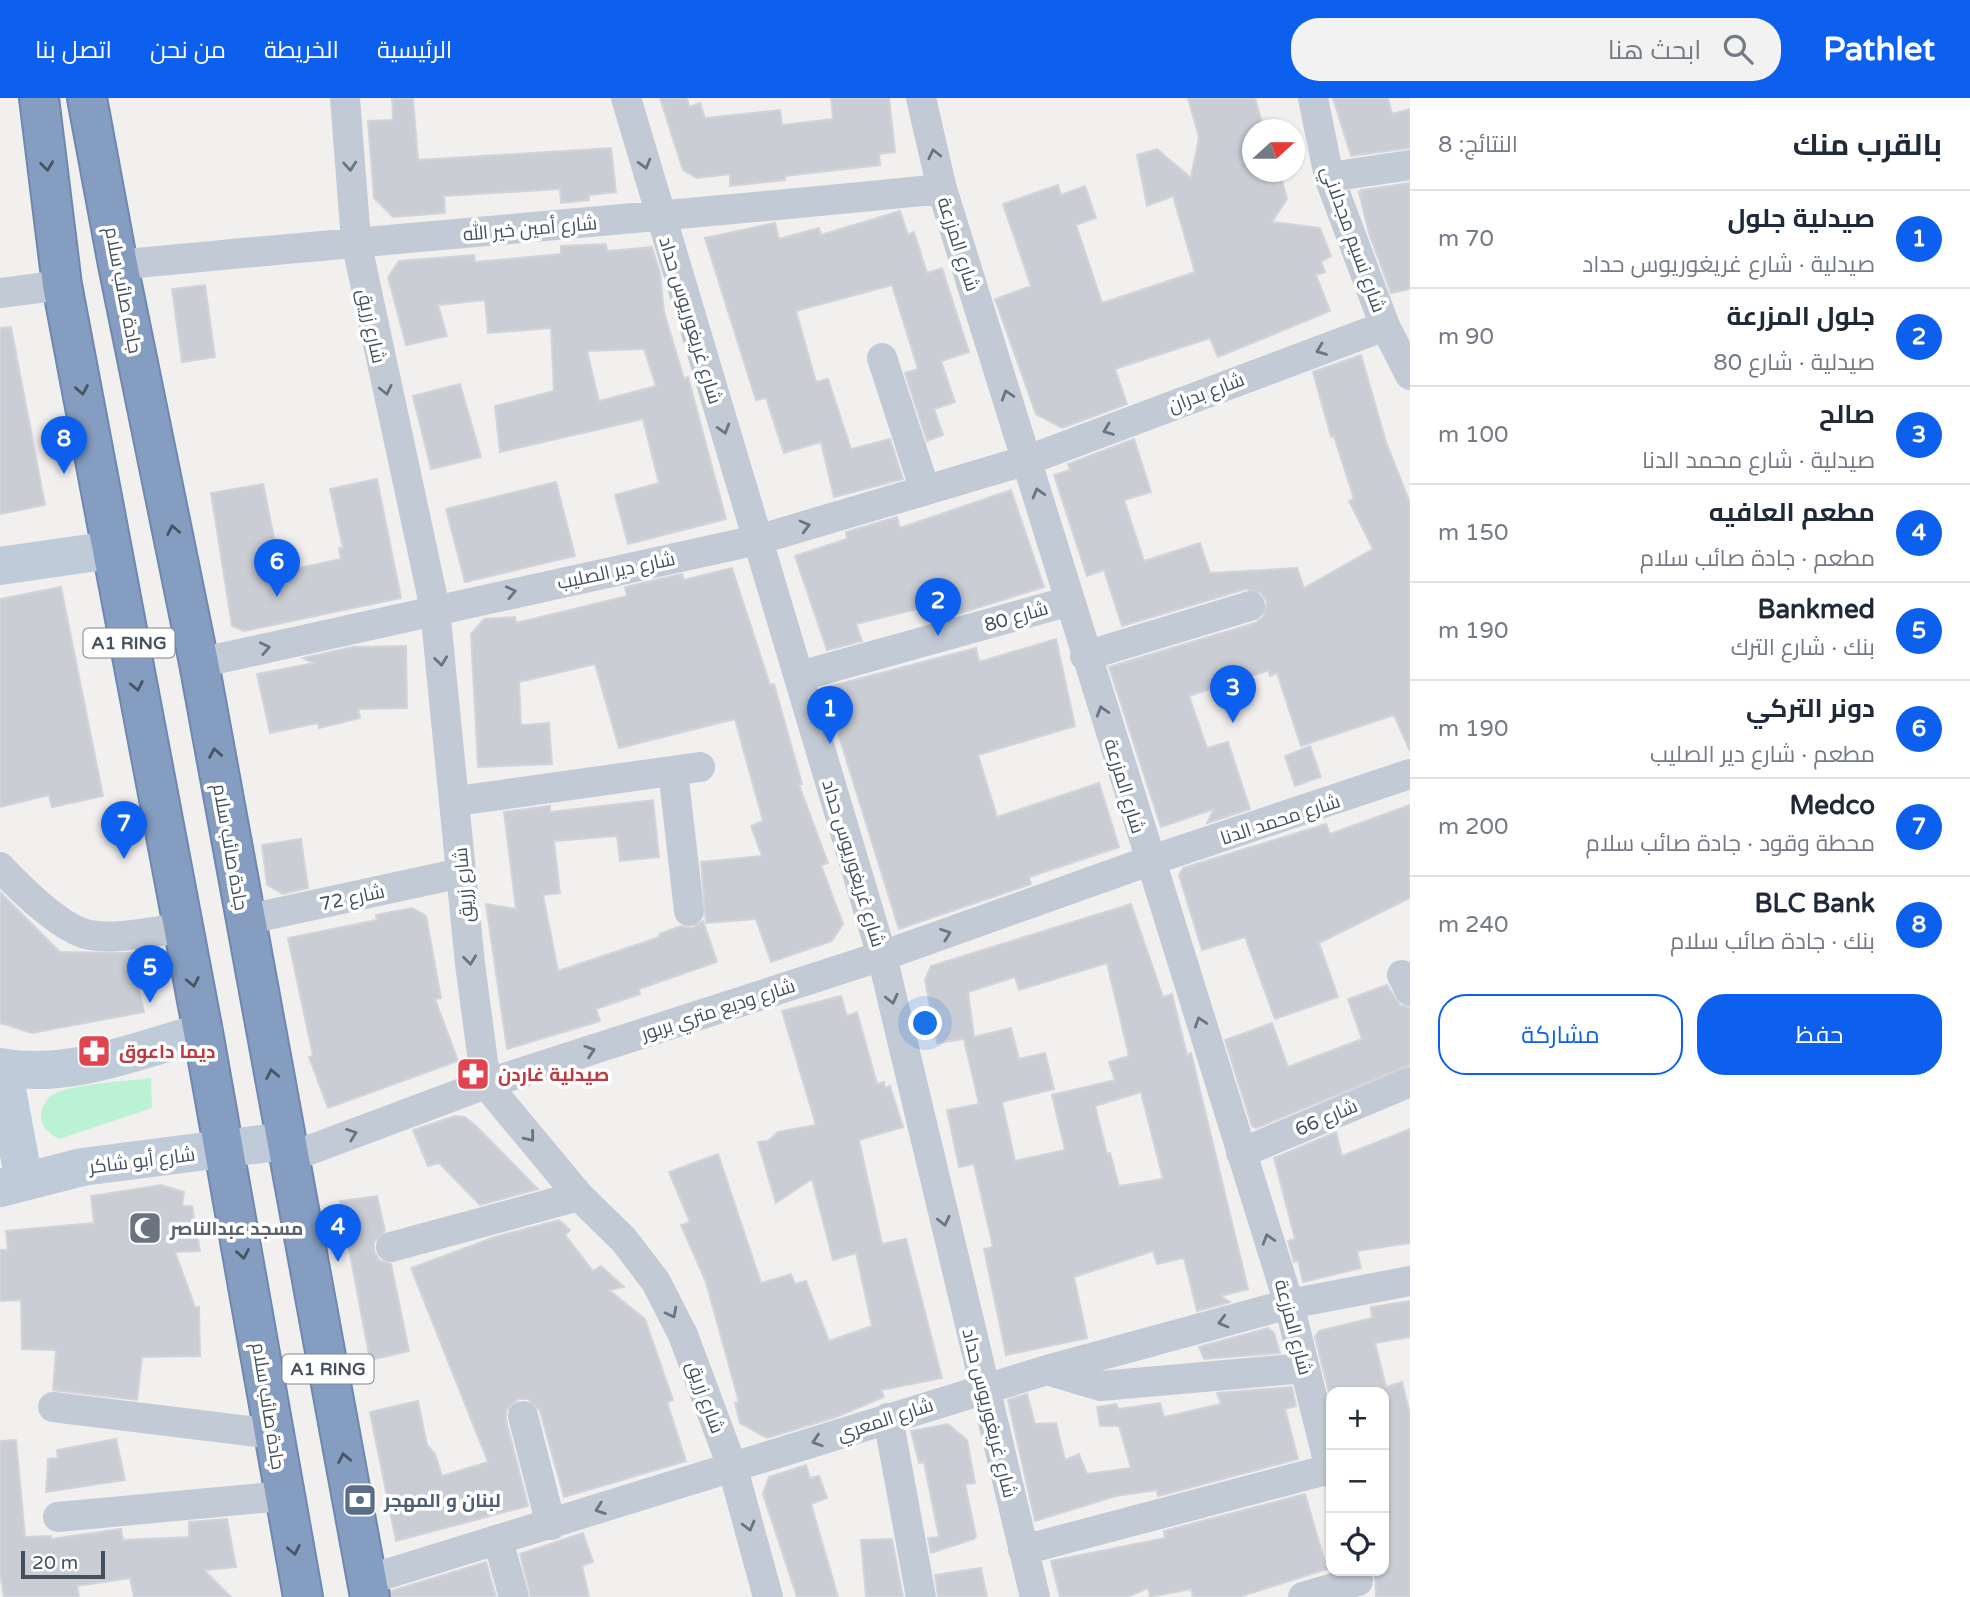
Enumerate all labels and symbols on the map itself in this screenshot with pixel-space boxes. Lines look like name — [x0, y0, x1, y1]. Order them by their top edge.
north arrow — [1242, 119, 1305, 182]
one-way arrow — [927, 148, 942, 160]
one-way arrow — [636, 157, 651, 169]
one-way arrow — [40, 160, 55, 172]
one-way arrow — [342, 161, 357, 172]
street label: شارع نسيم مجدلاني — [1314, 163, 1390, 317]
street label: شارع المزرعة — [931, 194, 984, 295]
street label: شارع أمين خير الله — [462, 210, 598, 248]
street label: جادة صائب سلام — [98, 225, 146, 356]
street label: شارع غريغوريوس حداد — [652, 234, 726, 407]
street label: شارع زريق — [350, 287, 390, 366]
one-way arrow — [1315, 341, 1327, 355]
street label: شارع بدران — [1165, 368, 1248, 419]
one-way arrow — [378, 384, 393, 396]
one-way arrow — [74, 385, 89, 396]
one-way arrow — [1001, 389, 1015, 401]
pin: 8 — [41, 416, 87, 474]
one-way arrow — [1102, 421, 1114, 435]
one-way arrow — [715, 422, 730, 434]
one-way arrow — [1031, 487, 1046, 499]
one-way arrow — [798, 520, 810, 535]
one-way arrow — [166, 524, 181, 536]
pin: 6 — [254, 539, 300, 597]
street label: شارع دير الصليب — [555, 548, 678, 596]
pin: 2 — [915, 578, 961, 636]
one-way arrow — [505, 586, 517, 601]
street label: شارع 80 — [982, 597, 1051, 639]
road number: A1 RING — [83, 628, 174, 658]
one-way arrow — [259, 642, 271, 656]
one-way arrow — [434, 655, 449, 667]
pin: 3 — [1210, 665, 1256, 723]
one-way arrow — [128, 680, 143, 692]
pin: 1 — [807, 686, 853, 744]
one-way arrow — [1096, 706, 1111, 718]
street label: شارع المزرعة — [1097, 736, 1149, 837]
one-way arrow — [208, 747, 223, 759]
street label: شارع غريغوريوس حداد — [815, 777, 889, 950]
street label: جادة صائب سلام — [206, 782, 252, 913]
street label: شارع محمد الدنا — [1218, 790, 1344, 852]
pin: 7 — [101, 801, 147, 859]
street label: شارع زريق — [450, 846, 480, 923]
street label: شارع 72 — [318, 880, 387, 918]
one-way arrow — [939, 928, 951, 942]
pin: 5 — [127, 945, 173, 1003]
one-way arrow — [462, 955, 477, 966]
street label: شارع وديع متري بربور — [638, 975, 799, 1048]
one-way arrow — [185, 976, 200, 988]
one-way arrow — [884, 993, 898, 1005]
your location — [908, 1006, 942, 1040]
one-way arrow — [1193, 1016, 1208, 1028]
pharmacy icon: ديما داعوق — [75, 1032, 113, 1070]
place label: ديما داعوق — [119, 1041, 215, 1063]
one-way arrow — [583, 1044, 595, 1059]
pharmacy icon: صيدلية غاردن — [454, 1055, 492, 1093]
place label: صيدلية غاردن — [498, 1064, 609, 1086]
one-way arrow — [265, 1068, 280, 1080]
street label: شارع 66 — [1292, 1095, 1362, 1143]
one-way arrow — [346, 1128, 358, 1142]
one-way arrow — [522, 1128, 534, 1141]
street label: شارع أبو شاكر — [87, 1143, 197, 1181]
pin: 4 — [315, 1204, 361, 1262]
mosque icon: مسجد عبدالناصر — [126, 1209, 164, 1247]
one-way arrow — [936, 1215, 950, 1227]
place label: مسجد عبدالناصر — [169, 1218, 303, 1240]
one-way arrow — [1262, 1233, 1277, 1245]
one-way arrow — [235, 1248, 250, 1260]
street label: شارع المزرعة — [1268, 1277, 1316, 1378]
one-way arrow — [663, 1306, 677, 1318]
one-way arrow — [1217, 1314, 1229, 1328]
street label: شارع غريغوريوس حداد — [955, 1326, 1021, 1501]
street label: جادة صائب سلام — [245, 1341, 289, 1472]
road number: A1 RING — [282, 1354, 374, 1384]
street label: شارع زريق — [680, 1358, 728, 1437]
street label: شارع المعري — [834, 1394, 937, 1449]
one-way arrow — [811, 1433, 823, 1447]
one-way arrow — [337, 1452, 352, 1464]
bank icon: لبنان و المهجر — [341, 1481, 379, 1519]
place label: لبنان و المهجر — [383, 1490, 501, 1512]
one-way arrow — [594, 1501, 606, 1515]
one-way arrow — [740, 1520, 755, 1532]
one-way arrow — [286, 1544, 301, 1556]
scale bar — [21, 1548, 105, 1580]

